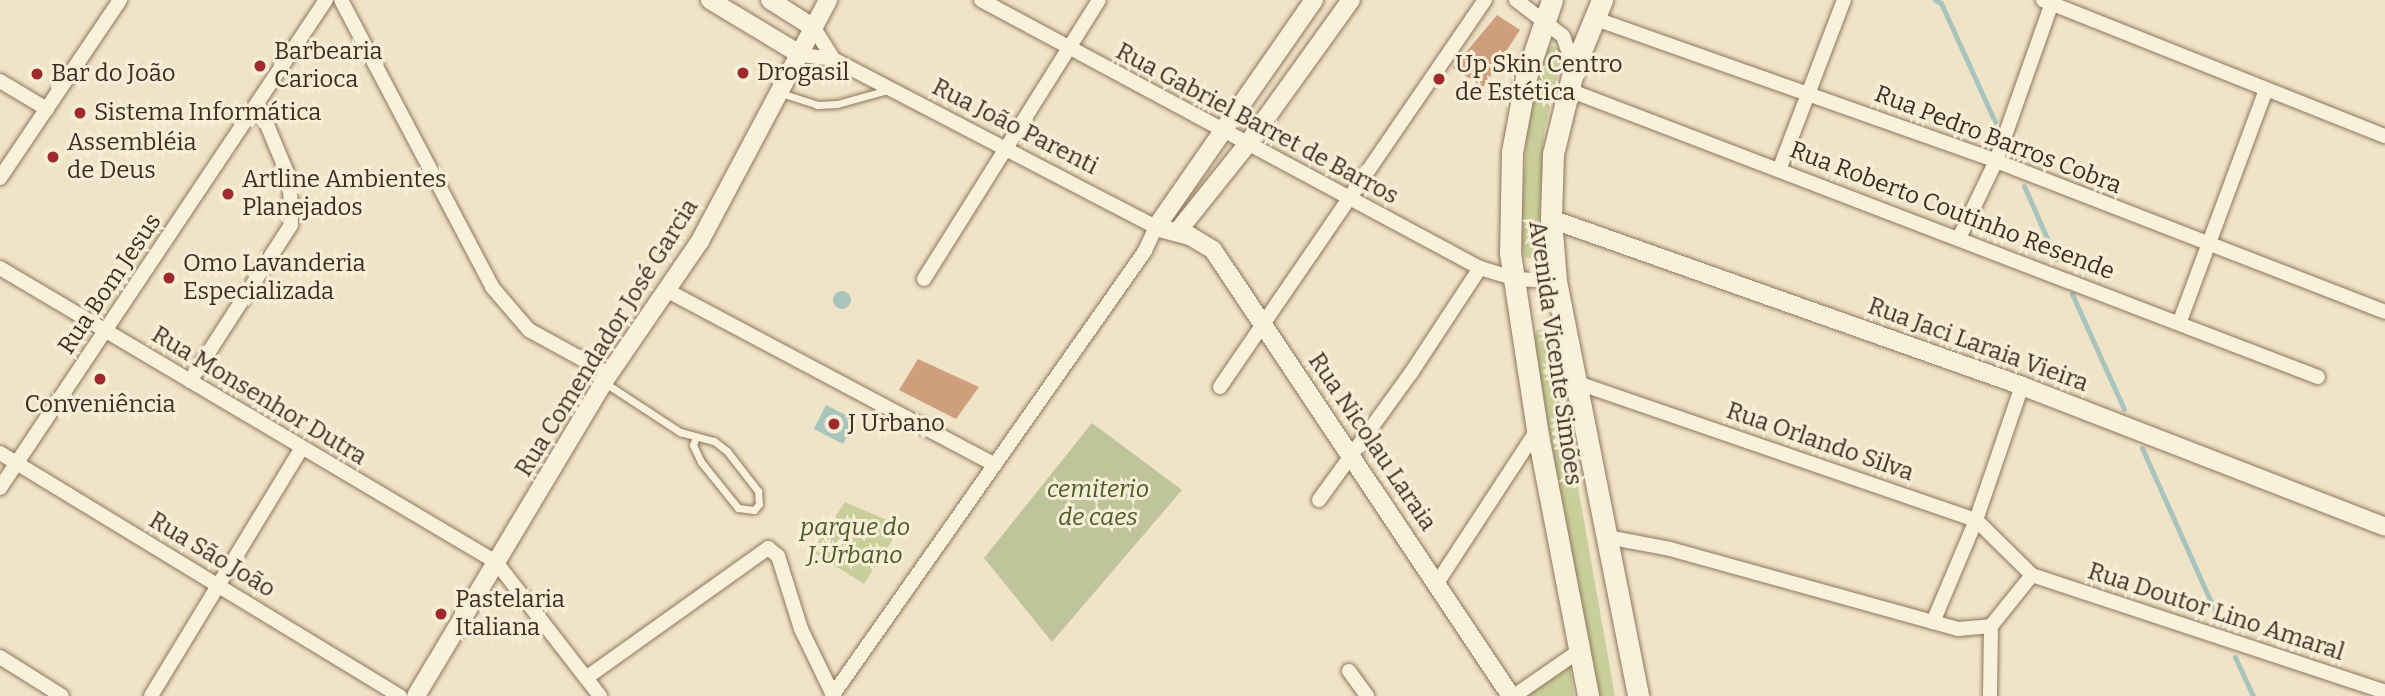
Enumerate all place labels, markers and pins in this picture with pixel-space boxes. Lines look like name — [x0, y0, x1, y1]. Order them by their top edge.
place label: Barbearia Carioca — [274, 38, 383, 94]
place label: Up Skin Centro de Estética — [1455, 51, 1623, 107]
marker: Barbearia Carioca — [252, 58, 268, 74]
place label: Drogasil — [757, 59, 849, 87]
place label: Bar do João — [51, 60, 176, 88]
marker: Drogasil — [735, 65, 751, 81]
marker: Bar do João — [29, 66, 45, 82]
marker: Up Skin Centro de Estética — [1429, 69, 1449, 89]
place label: Sistema Informática — [94, 99, 321, 127]
marker: Sistema Informática — [72, 105, 88, 121]
place label: Assembléia de Deus — [67, 129, 197, 185]
marker: Assembléia de Deus — [45, 149, 61, 165]
place label: Artline Ambientes Planejados — [242, 166, 447, 222]
marker: Artline Ambientes Planejados — [220, 186, 236, 202]
place label: Omo Lavanderia Especializada — [183, 250, 366, 306]
marker: Omo Lavanderia Especializada — [161, 270, 177, 286]
marker: Conveniência — [92, 371, 108, 387]
place label: Conveniência — [24, 391, 176, 419]
place label: J Urbano — [848, 410, 945, 438]
marker: J Urbano — [826, 416, 842, 432]
place label: Pastelaria Italiana — [455, 586, 565, 642]
marker: Pastelaria Italiana — [433, 606, 449, 622]

